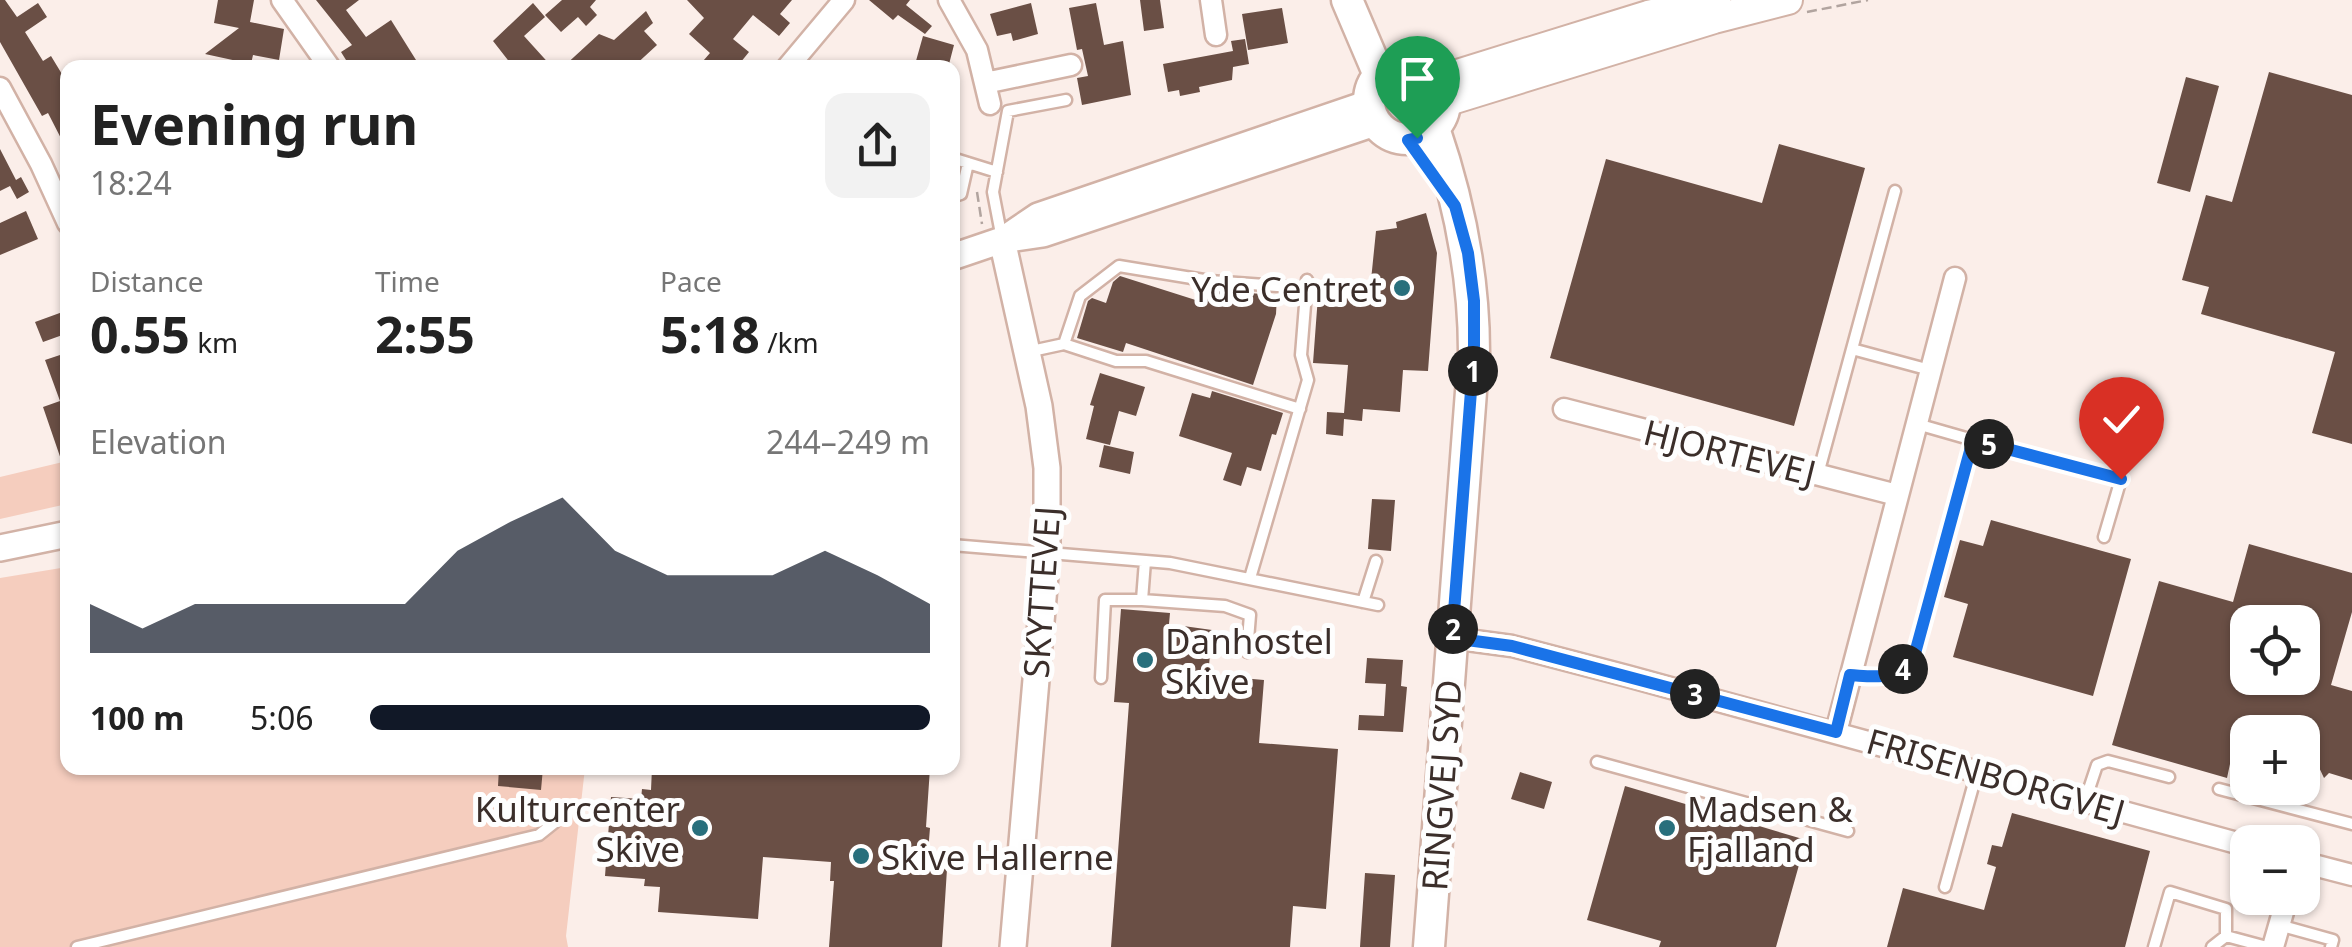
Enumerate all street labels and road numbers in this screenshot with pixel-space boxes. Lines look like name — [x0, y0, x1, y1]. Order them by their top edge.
street label: HJORTEVEJ — [1639, 408, 1821, 496]
street label: SKYTTEVEJ — [1012, 505, 1070, 679]
street label: RINGVEJ SYD — [1410, 678, 1472, 892]
street label: FRISENBORGVEJ — [1861, 717, 2131, 835]

